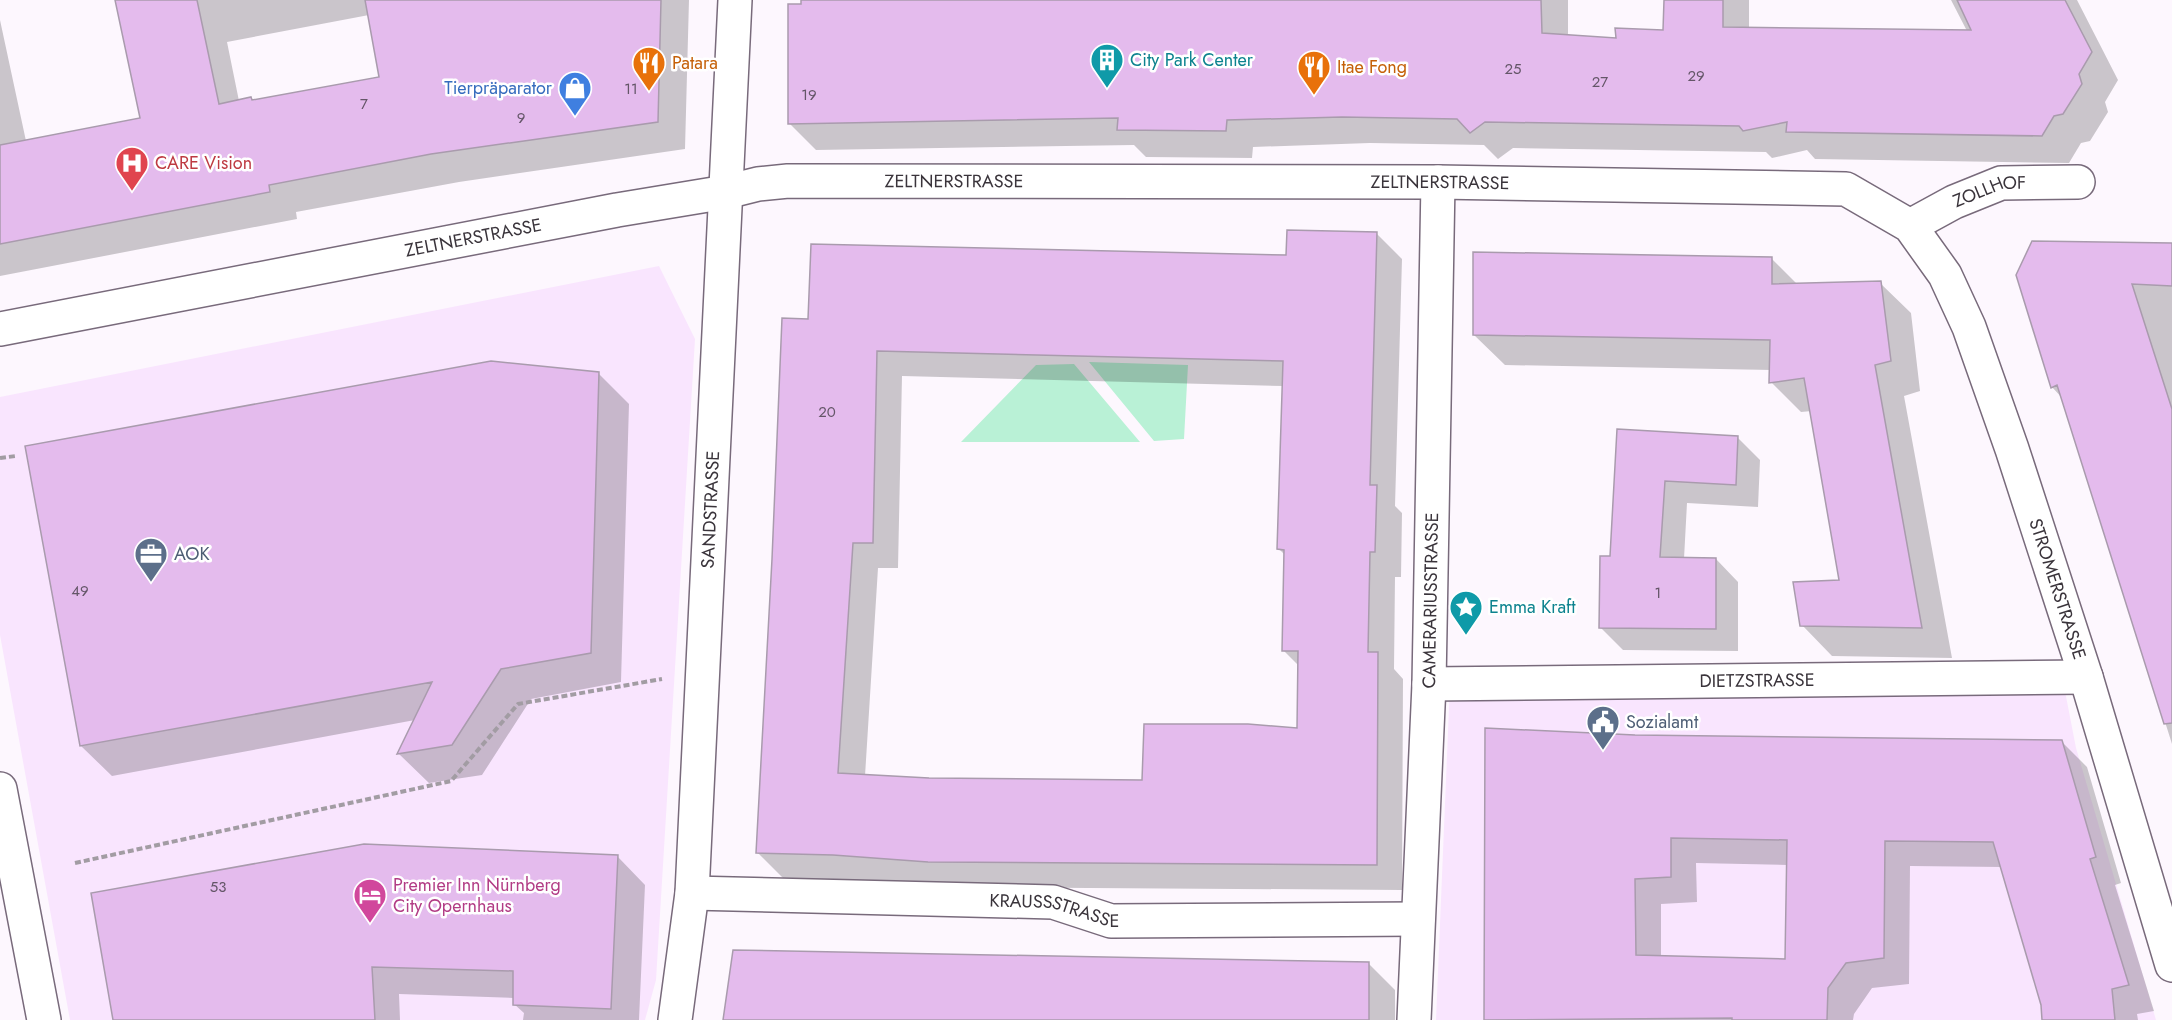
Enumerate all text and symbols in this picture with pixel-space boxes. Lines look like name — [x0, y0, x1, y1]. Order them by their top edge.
building icon: City Park Center — [1089, 42, 1125, 89]
restaurant icon: Patara — [631, 45, 667, 92]
place label: City Park Center — [1130, 47, 1254, 73]
restaurant icon: Itae Fong — [1296, 49, 1332, 96]
place label: Patara — [672, 50, 718, 76]
place label: Itae Fong — [1337, 54, 1407, 80]
house number: 25 — [1505, 58, 1522, 80]
house number: 29 — [1687, 65, 1705, 87]
shop icon: Tierpräparator — [557, 70, 593, 117]
house number: 27 — [1592, 71, 1608, 93]
place label: Tierpräparator — [444, 75, 553, 101]
house number: 11 — [624, 78, 638, 100]
house number: 19 — [801, 84, 817, 106]
house number: 7 — [360, 93, 368, 115]
house number: 9 — [517, 107, 525, 129]
hospital icon: CARE Vision — [114, 145, 150, 192]
place label: CARE Vision — [155, 150, 252, 176]
street label: ZELTNERSTRASSE — [885, 168, 1023, 194]
street label: ZELTNERSTRASSE — [1371, 169, 1510, 196]
street label: ZOLLHOF — [1949, 170, 2026, 214]
street label: ZELTNERSTRASSE — [403, 212, 544, 264]
house number: 20 — [818, 401, 836, 423]
street label: SANDSTRASSE — [695, 450, 726, 569]
street label: CAMERARIUSSTRASSE — [1416, 512, 1445, 689]
street label: STROMERSTRASSE — [2022, 515, 2093, 663]
office icon: AOK — [133, 536, 169, 583]
place label: AOK — [174, 541, 211, 567]
house number: 49 — [71, 580, 89, 602]
house number: 1 — [1655, 582, 1661, 604]
place icon: Emma Kraft — [1448, 589, 1484, 636]
place label: Emma Kraft — [1489, 594, 1576, 620]
street label: DIETZSTRASSE — [1699, 667, 1815, 694]
public building icon: Sozialamt — [1585, 704, 1621, 751]
place label: Sozialamt — [1626, 709, 1699, 735]
place label: Premier Inn Nürnberg City Opernhaus — [393, 872, 561, 919]
house number: 53 — [210, 876, 226, 898]
hotel icon: Premier Inn Nürnberg City Opernhaus — [352, 877, 388, 924]
street label: KRAUSSSTRASSE — [989, 887, 1119, 934]

